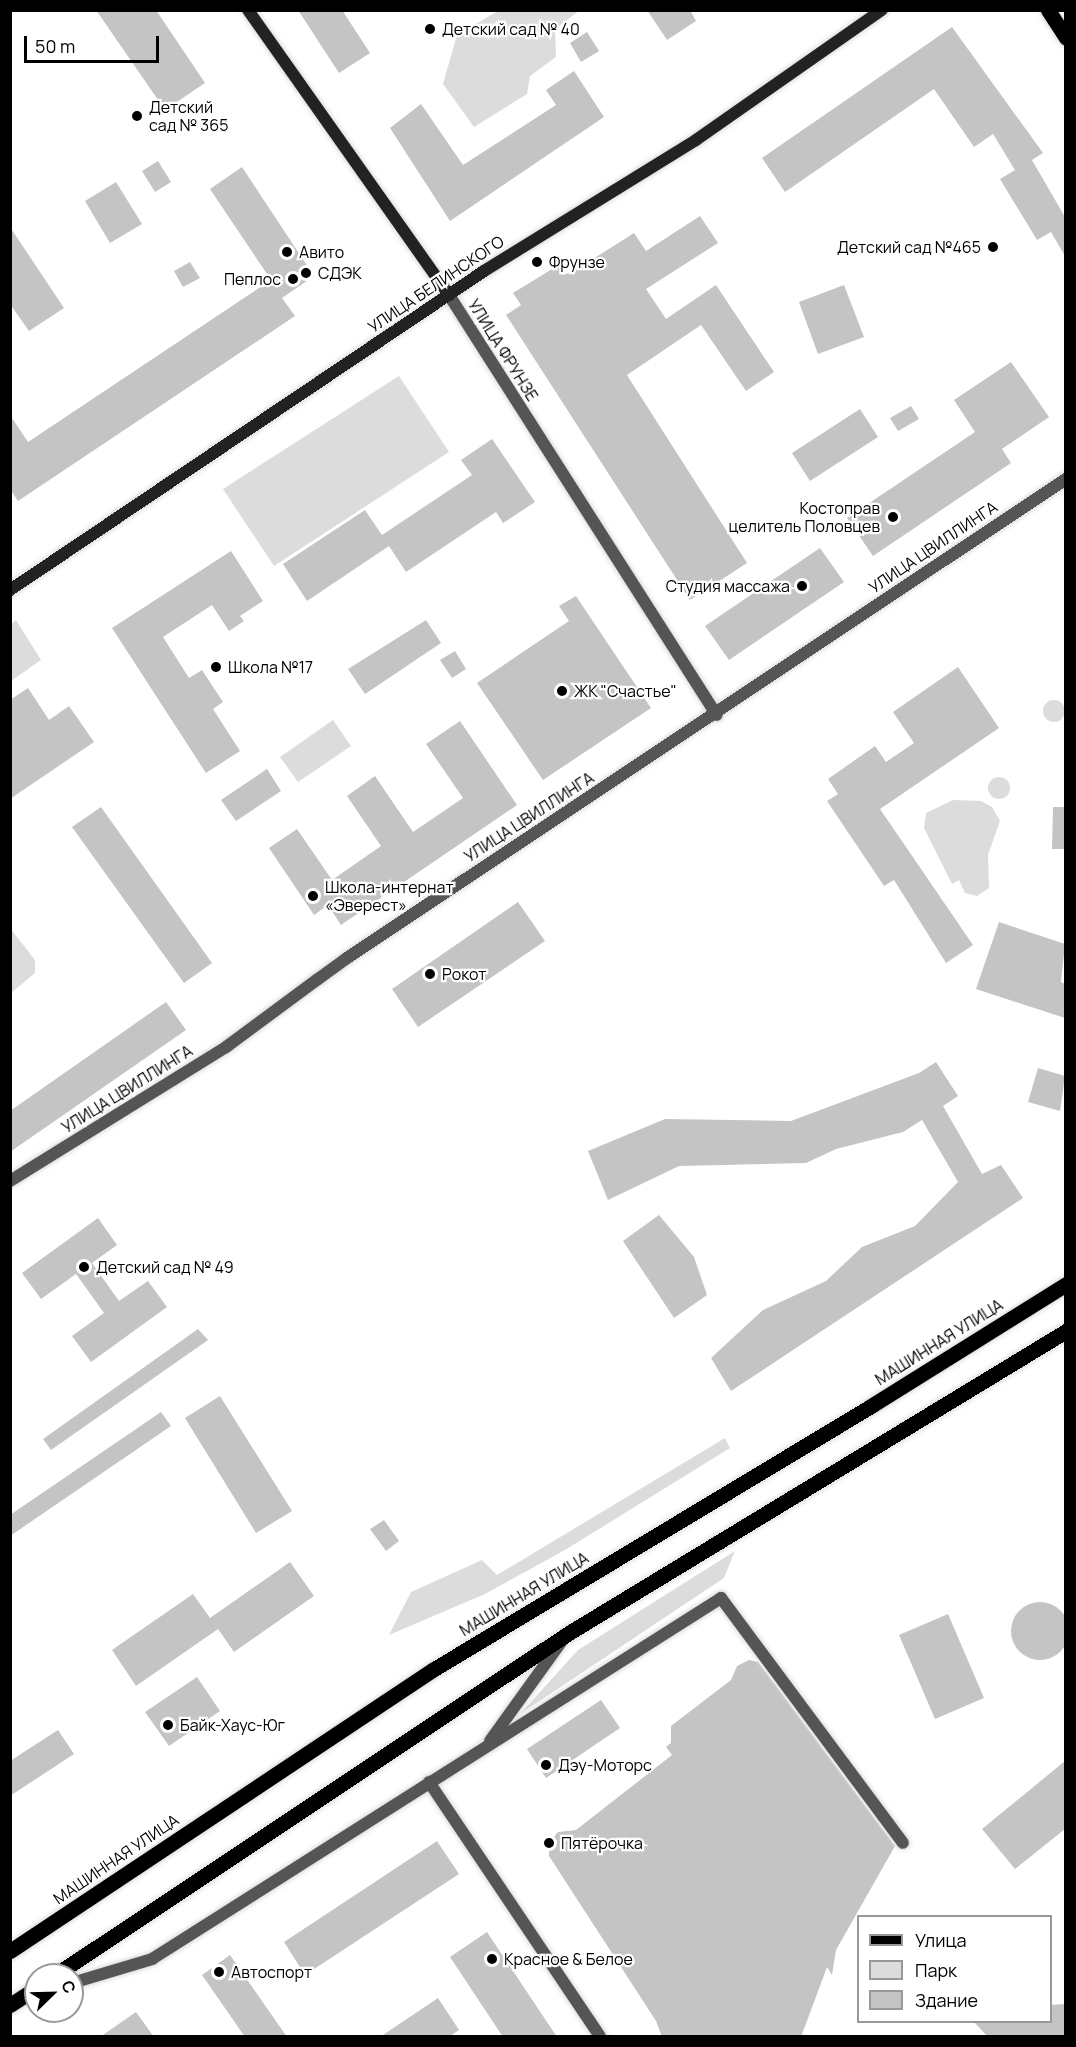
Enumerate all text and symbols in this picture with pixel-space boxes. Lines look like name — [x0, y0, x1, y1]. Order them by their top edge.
place label: Детский сад № 40 — [442, 19, 580, 39]
marker: Детский сад № 40 — [423, 22, 437, 36]
scale bar — [27, 24, 162, 62]
text: 50 m — [35, 34, 75, 58]
place label: Детский сад № 365 — [149, 97, 228, 135]
marker: Детский сад № 365 — [130, 109, 144, 123]
street label: УЛИЦА БЕЛИНСКОГО — [364, 231, 508, 337]
place label: Детский сад №465 — [837, 237, 981, 257]
marker: Детский сад №465 — [986, 240, 1000, 254]
place label: Авито — [299, 242, 344, 262]
marker: Авито — [280, 245, 294, 259]
place label: Фрунзе — [549, 252, 605, 272]
marker: Фрунзе — [530, 255, 544, 269]
place label: СДЭК — [318, 263, 362, 283]
marker: СДЭК — [299, 266, 313, 280]
place label: Пеплос — [224, 269, 281, 289]
marker: Пеплос — [286, 272, 300, 286]
street label: УЛИЦА ФРУНЗЕ — [464, 296, 542, 404]
street label: УЛИЦА ЦВИЛЛИНГА — [865, 497, 1001, 597]
place label: Костоправ целитель Половцев — [728, 498, 880, 536]
marker: Костоправ целитель Половцев — [884, 508, 902, 526]
place label: Студия массажа — [666, 576, 790, 596]
marker: Студия массажа — [795, 579, 809, 593]
place label: Школа №17 — [228, 657, 313, 677]
marker: Школа №17 — [209, 660, 223, 674]
place label: ЖК "Счастье" — [574, 681, 677, 701]
marker: ЖК "Счастье" — [555, 684, 569, 698]
street label: УЛИЦА ЦВИЛЛИНГА — [461, 768, 597, 866]
place label: Школа-интернат «Эверест» — [325, 877, 453, 915]
marker: Школа-интернат «Эверест» — [306, 889, 320, 903]
place label: Рокот — [442, 964, 486, 984]
marker: Рокот — [423, 967, 437, 981]
street label: УЛИЦА ЦВИЛЛИНГА — [58, 1041, 196, 1137]
place label: Детский сад № 49 — [96, 1257, 234, 1277]
marker: Детский сад № 49 — [77, 1260, 91, 1274]
street label: МАШИННАЯ УЛИЦА — [872, 1295, 1006, 1389]
street label: МАШИННАЯ УЛИЦА — [456, 1548, 592, 1640]
place label: Байк-Хаус-Юг — [180, 1715, 285, 1735]
marker: Байк-Хаус-Юг — [161, 1718, 175, 1732]
place label: Дэу-Моторс — [558, 1755, 652, 1775]
marker: Дэу-Моторс — [539, 1758, 553, 1772]
street label: МАШИННАЯ УЛИЦА — [50, 1810, 182, 1908]
place label: Пятёрочка — [561, 1833, 643, 1853]
marker: Пятёрочка — [542, 1836, 556, 1850]
legend — [857, 1915, 1052, 2023]
text: Улица — [915, 1928, 967, 1952]
place label: Красное & Белое — [504, 1949, 633, 1969]
marker: Красное & Белое — [485, 1952, 499, 1966]
text: Парк — [915, 1958, 957, 1982]
place label: Автоспорт — [231, 1962, 312, 1982]
north arrow — [24, 1963, 84, 2023]
marker: Автоспорт — [212, 1965, 226, 1979]
text: С — [56, 1977, 81, 1996]
text: Здание — [915, 1988, 978, 2012]

